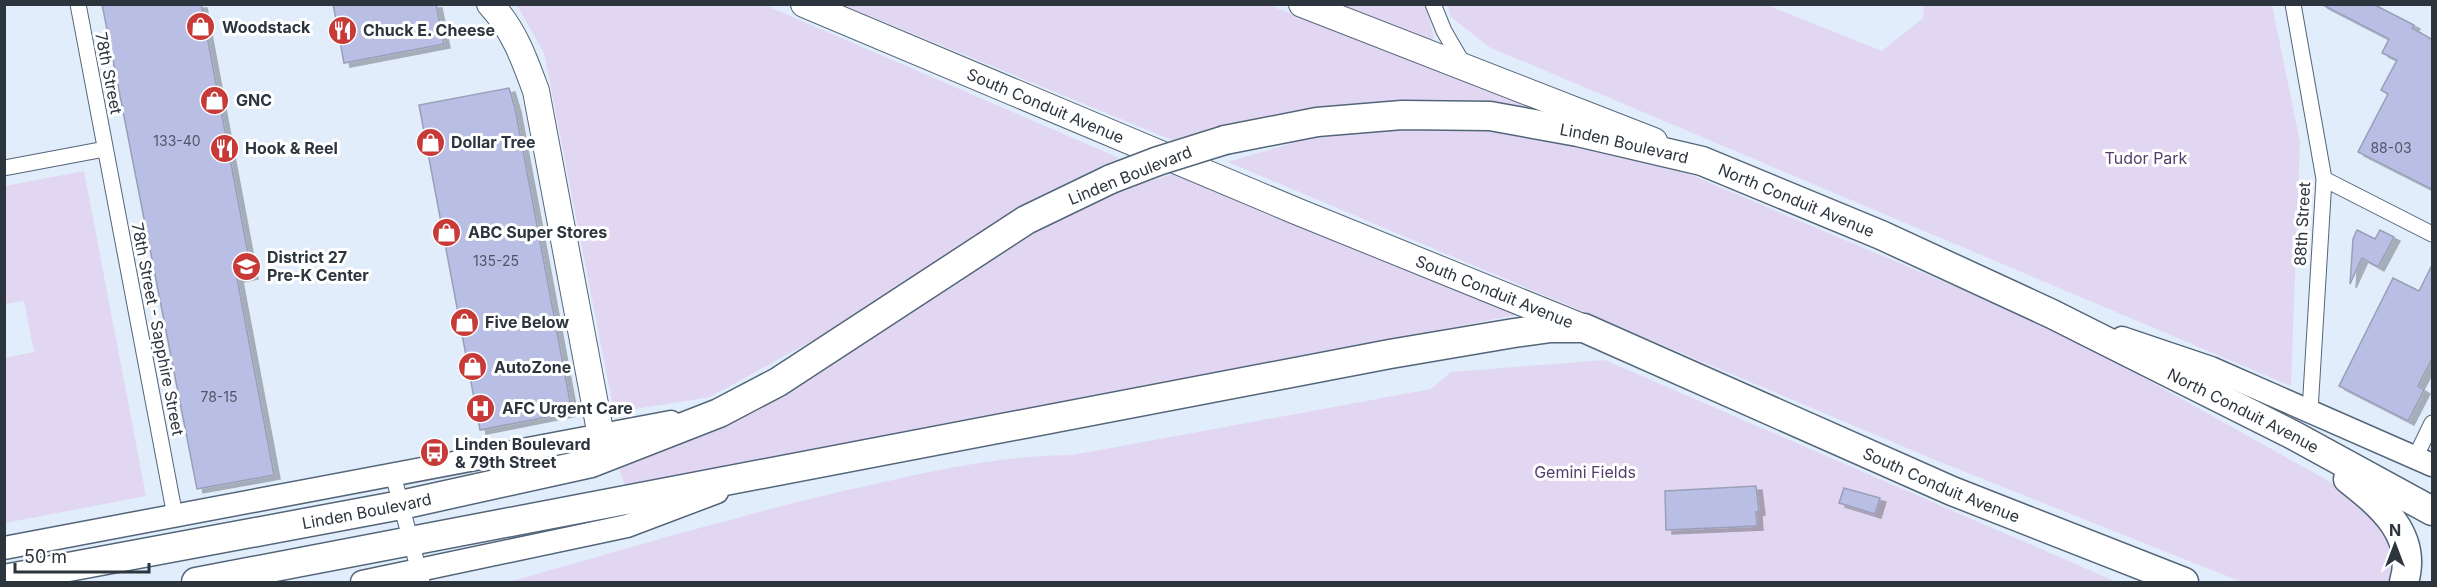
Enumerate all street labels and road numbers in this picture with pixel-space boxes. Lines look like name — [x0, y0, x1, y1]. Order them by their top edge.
street label: 78th Street — [91, 30, 127, 116]
street label: South Conduit Avenue — [964, 64, 1127, 147]
street label: Linden Boulevard — [1558, 119, 1690, 168]
street label: Linden Boulevard — [1065, 141, 1195, 209]
street label: North Conduit Avenue — [1715, 159, 1877, 241]
street label: 88th Street — [2290, 181, 2314, 267]
street label: 78th Street - Sapphire Street — [128, 221, 188, 437]
street label: South Conduit Avenue — [1413, 251, 1576, 332]
street label: North Conduit Avenue — [2164, 364, 2322, 457]
street label: South Conduit Avenue — [1860, 443, 2023, 527]
street label: Linden Boulevard — [300, 489, 433, 533]

